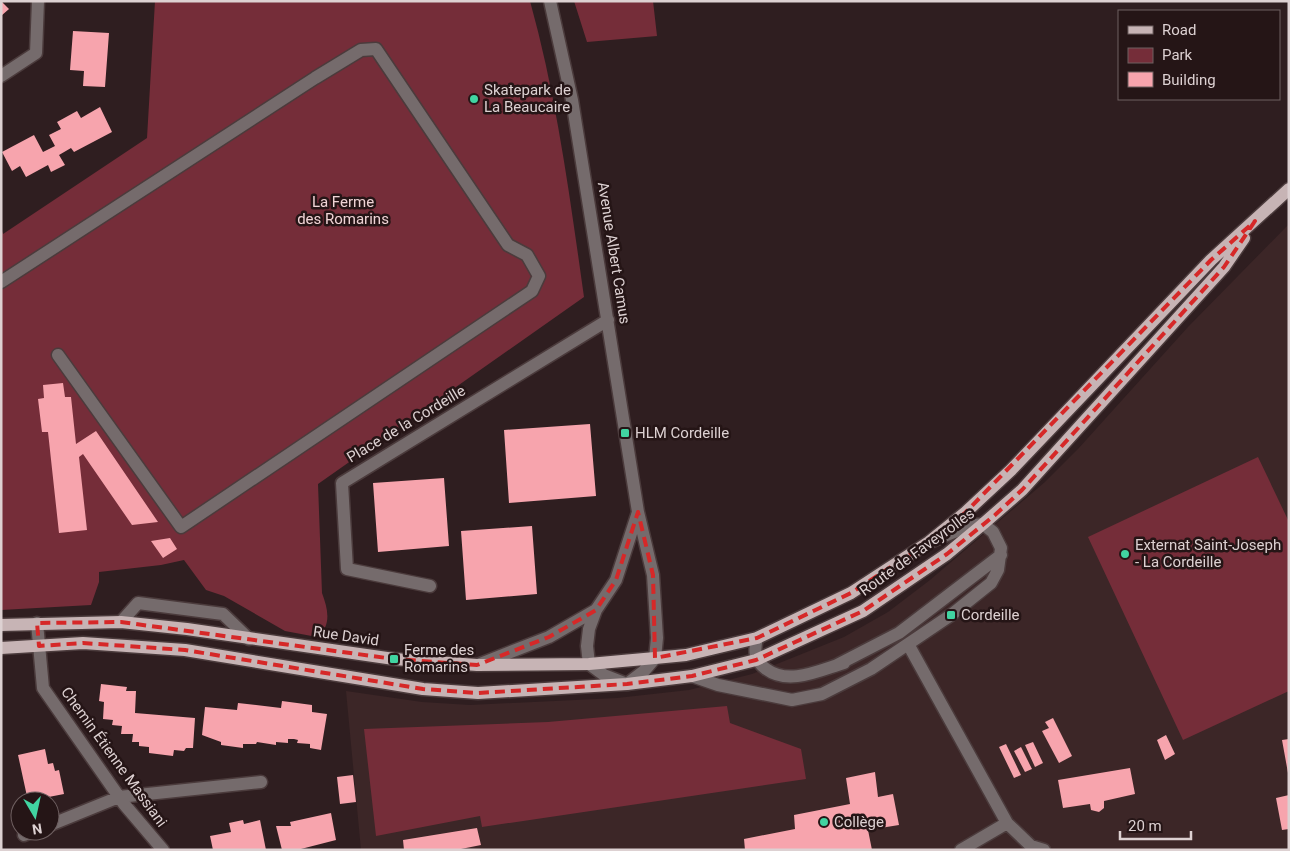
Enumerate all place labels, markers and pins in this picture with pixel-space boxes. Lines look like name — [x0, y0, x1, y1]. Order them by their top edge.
place label: Skatepark de La Beaucaire — [484, 81, 571, 116]
marker: Skatepark de La Beaucaire — [468, 93, 480, 105]
place label: HLM Cordeille — [635, 424, 729, 442]
marker: HLM Cordeille — [619, 427, 631, 439]
place label: Externat Saint-Joseph - La Cordeille — [1135, 536, 1281, 571]
marker: Externat Saint-Joseph - La Cordeille — [1119, 548, 1131, 560]
place label: Cordeille — [961, 606, 1020, 624]
marker: Cordeille — [945, 609, 957, 621]
place label: Ferme des Romarins — [404, 641, 474, 676]
marker: Ferme des Romarins — [388, 653, 400, 665]
place label: Collège — [834, 813, 884, 831]
marker: Collège — [818, 816, 830, 828]

